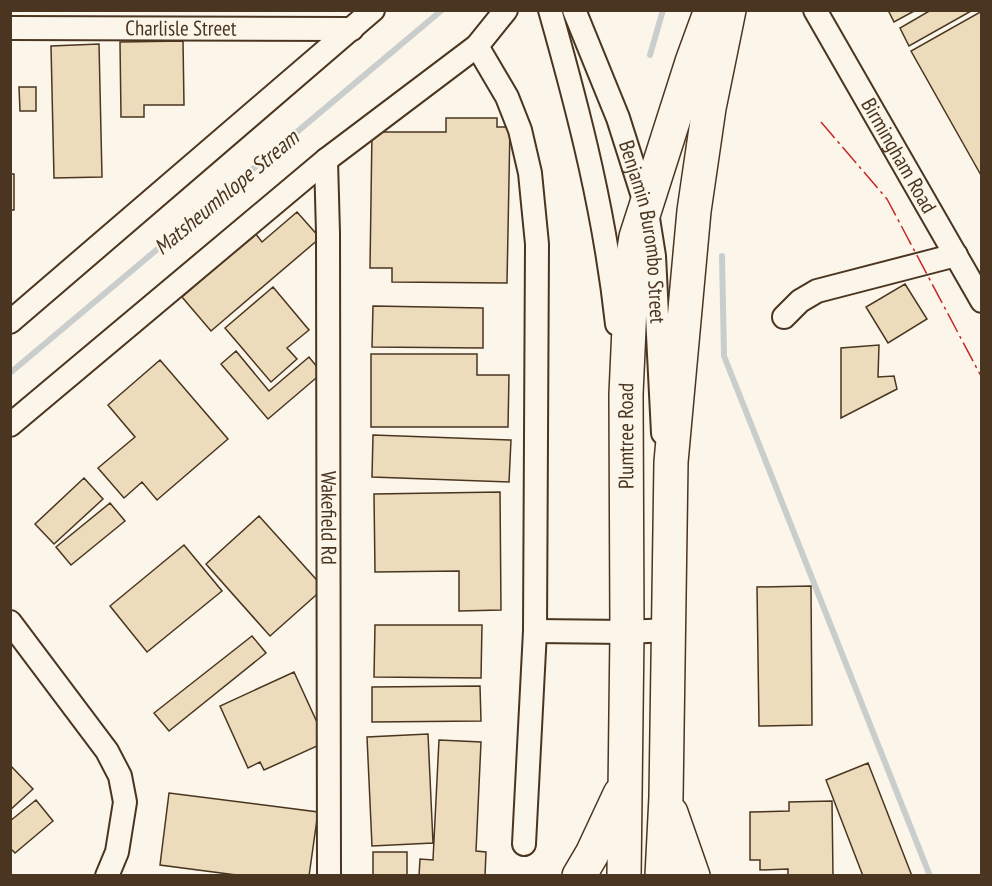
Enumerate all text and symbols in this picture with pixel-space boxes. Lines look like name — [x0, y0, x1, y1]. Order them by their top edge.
street label: Charlisle Street — [125, 14, 237, 42]
street label: Birmingham Road — [855, 93, 943, 218]
water label: Matsheumhlope Stream — [148, 122, 305, 261]
street label: Benjamin Burombo Street — [613, 137, 671, 324]
street label: Plumtree Road — [612, 382, 639, 489]
street label: Wakefield Rd — [315, 471, 343, 565]

